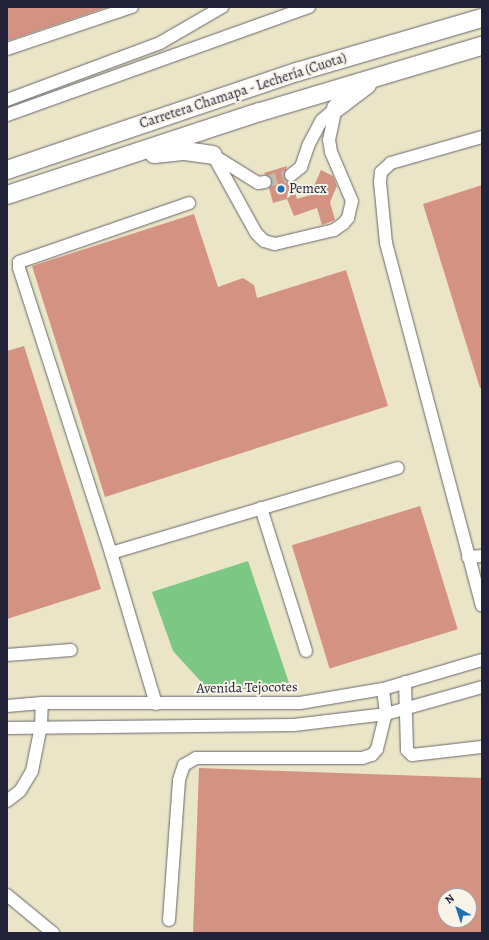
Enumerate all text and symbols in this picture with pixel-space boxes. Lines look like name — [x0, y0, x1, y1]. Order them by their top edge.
street label: Carretera Chamapa - Lechería (Cuota) — [137, 49, 349, 133]
place label: Pemex — [289, 181, 327, 197]
marker: Pemex — [276, 184, 286, 194]
street label: Avenida Tejocotes — [196, 679, 298, 697]
north arrow — [437, 888, 477, 928]
text: N — [442, 891, 458, 907]

